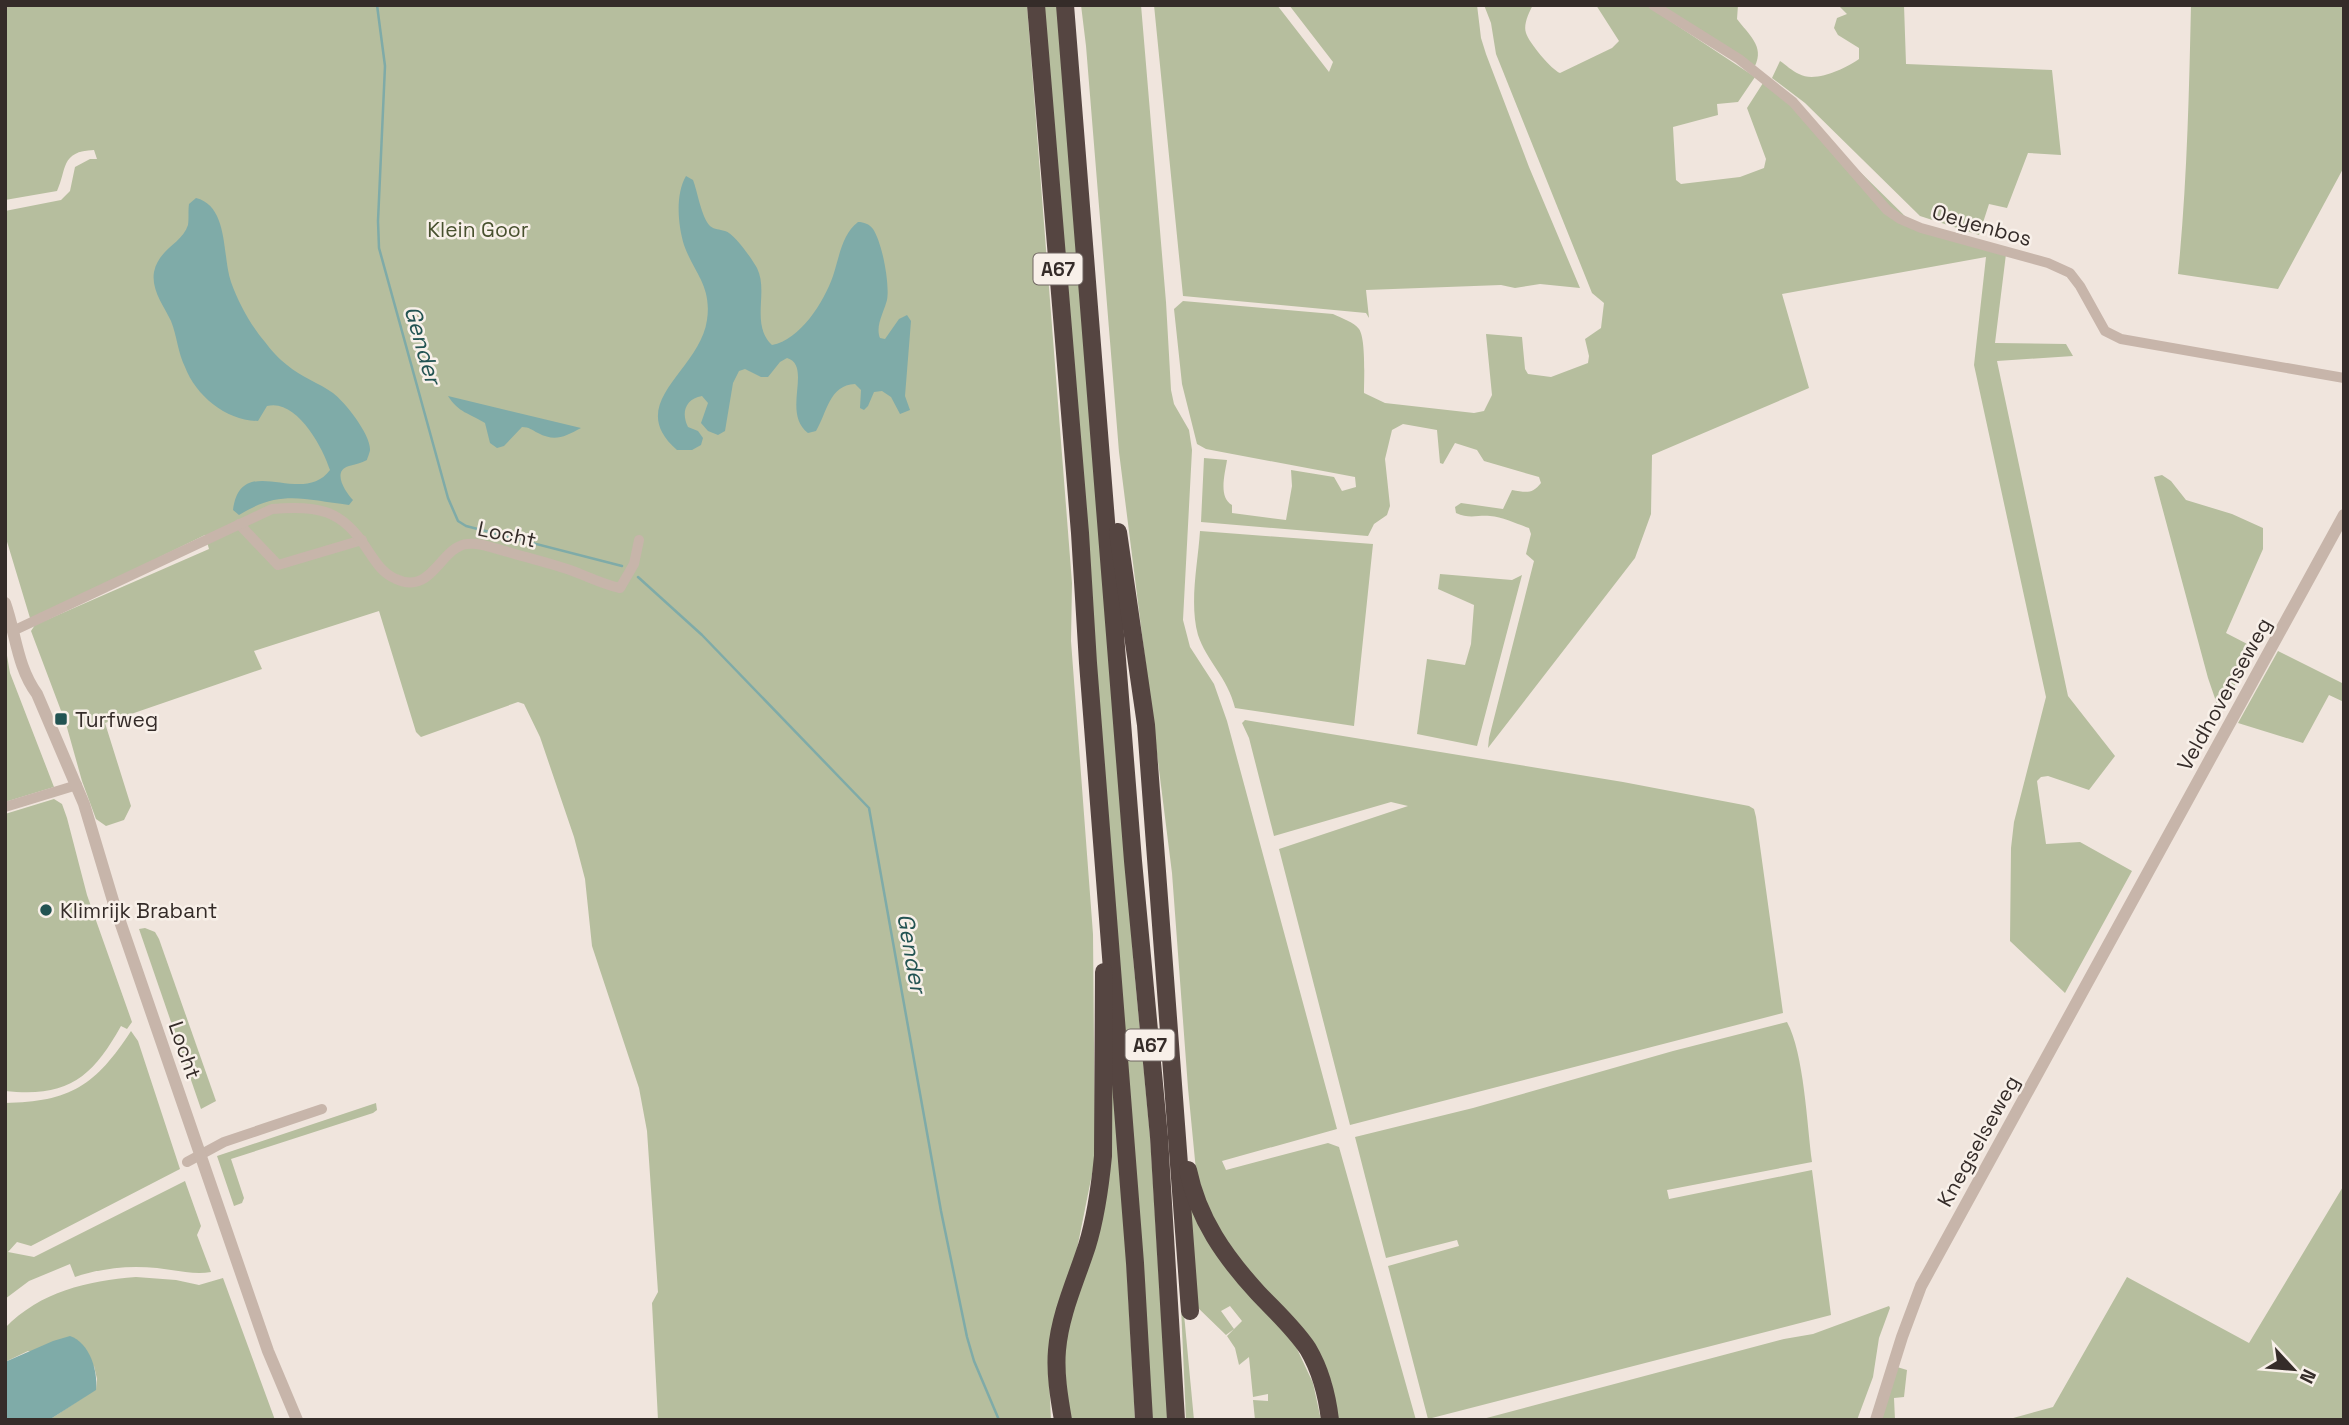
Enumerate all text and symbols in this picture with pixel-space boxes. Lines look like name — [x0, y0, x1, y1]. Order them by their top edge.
street label: Oeyenbos — [1929, 198, 2035, 252]
park label: Klein Goor — [427, 216, 529, 243]
road number: A67 — [1034, 254, 1082, 284]
water label: Gender — [398, 302, 449, 390]
street label: Locht — [475, 515, 539, 553]
street label: Veldhovenseweg — [2171, 613, 2277, 775]
place label: Turfweg — [75, 706, 158, 733]
marker: Turfweg — [53, 711, 69, 727]
place label: Klimrijk Brabant — [60, 897, 217, 924]
marker: Klimrijk Brabant — [38, 902, 54, 918]
water label: Gender — [890, 911, 934, 997]
street label: Locht — [163, 1018, 207, 1082]
road number: A67 — [1126, 1030, 1174, 1060]
street label: Knegselseweg — [1931, 1071, 2025, 1211]
north arrow — [2258, 1334, 2328, 1404]
text: N — [2294, 1365, 2322, 1387]

